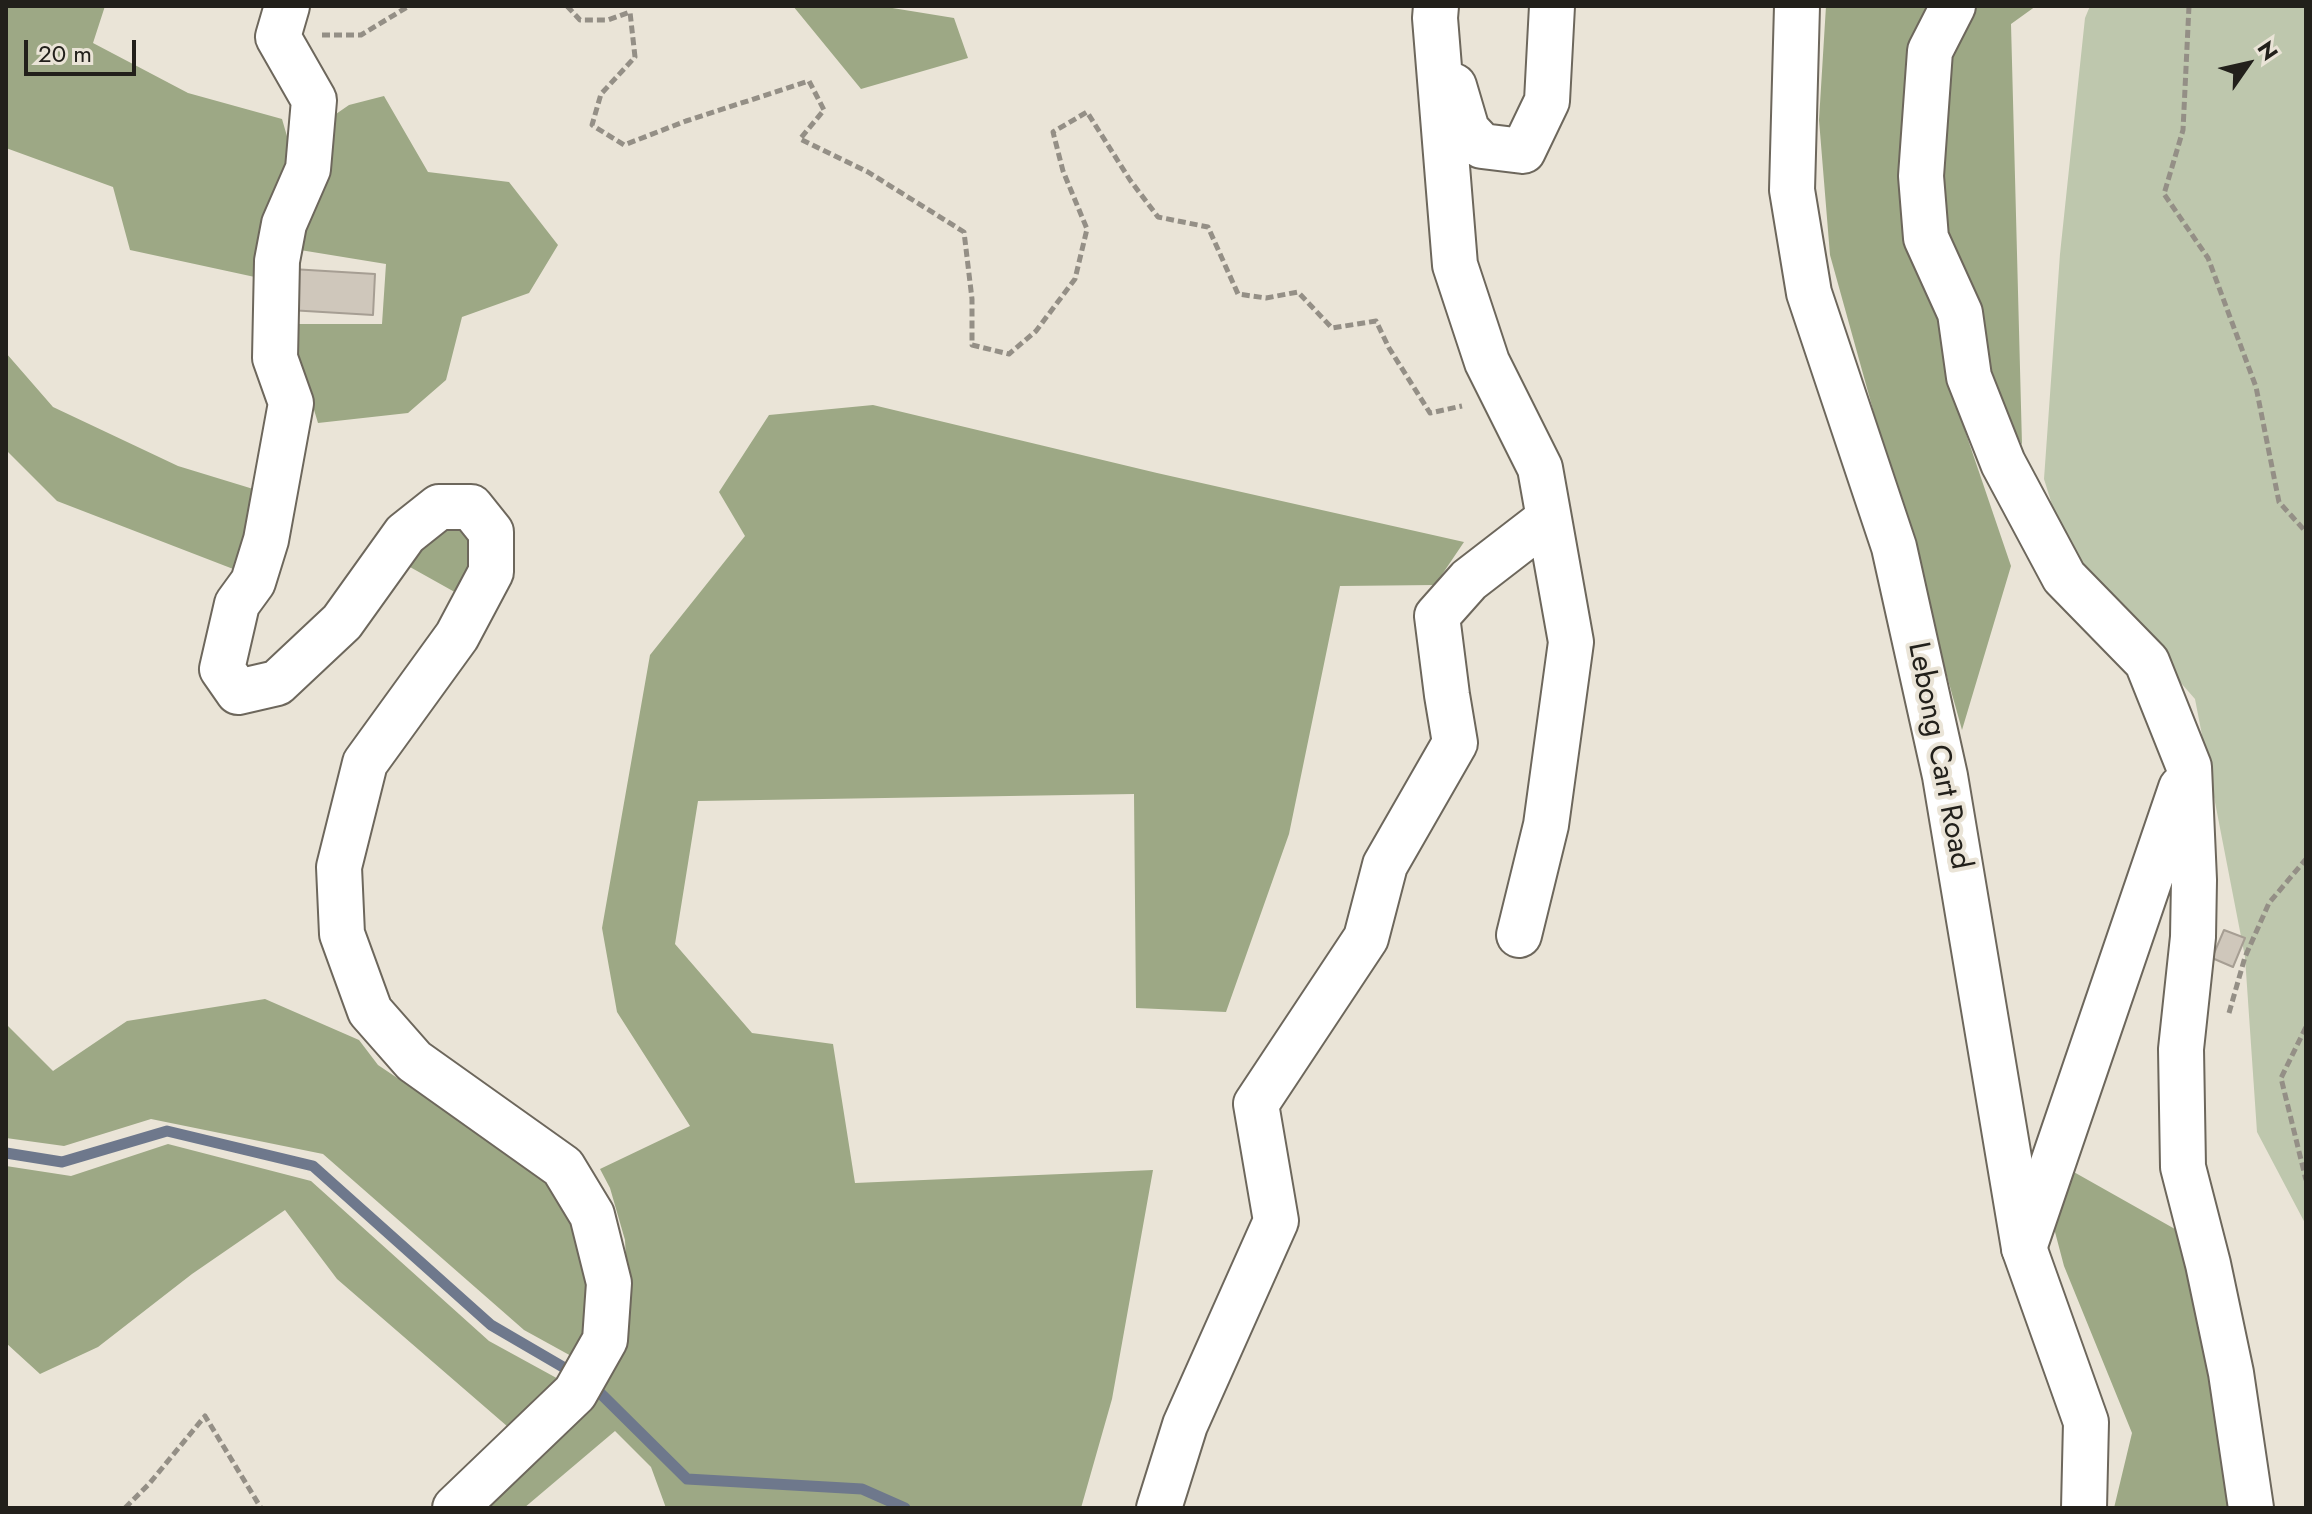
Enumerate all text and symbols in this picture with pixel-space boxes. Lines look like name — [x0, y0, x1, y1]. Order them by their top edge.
scale bar — [28, 24, 140, 74]
north arrow — [2208, 24, 2288, 104]
text: N — [2250, 34, 2286, 67]
text: 20 m — [38, 36, 92, 71]
street label: Lebong Cart Road — [1898, 639, 1978, 873]

